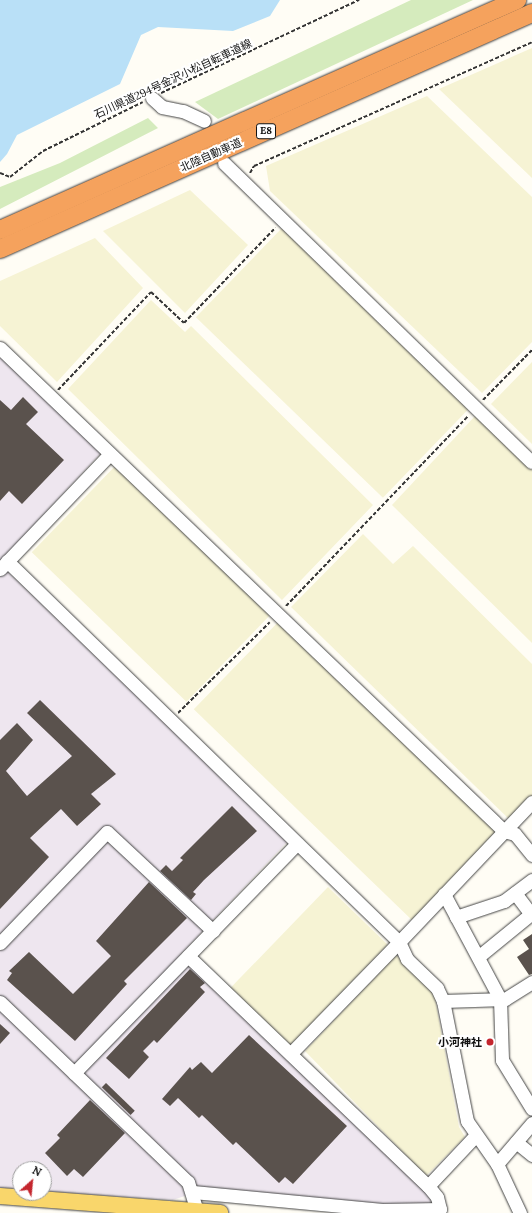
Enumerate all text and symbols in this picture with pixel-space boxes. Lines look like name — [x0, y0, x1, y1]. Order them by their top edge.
street label: 石川県道294号金沢小松自転車道線 — [92, 37, 254, 121]
road number: E8 — [256, 123, 276, 139]
street label: 北陸自動車道 — [178, 136, 244, 174]
place label: 小河神社 — [438, 1035, 482, 1049]
marker: 小河神社 — [485, 1037, 495, 1047]
north arrow — [12, 1161, 52, 1201]
text: N — [30, 1163, 44, 1179]

